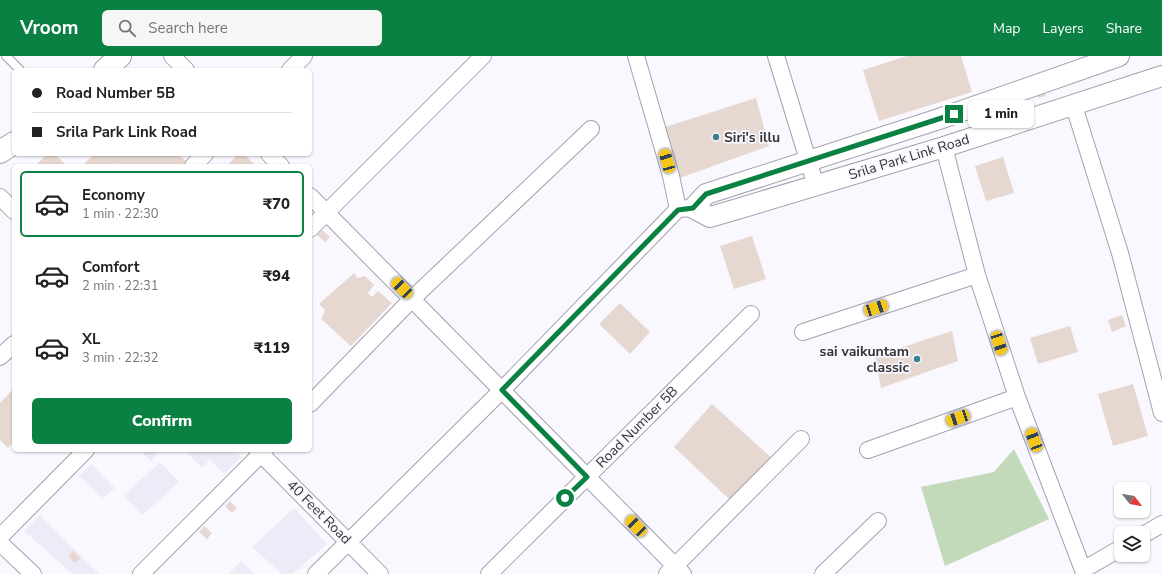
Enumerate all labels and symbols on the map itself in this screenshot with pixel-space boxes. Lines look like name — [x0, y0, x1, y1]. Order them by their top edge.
callout: 1 min — [968, 100, 1034, 128]
route end — [945, 105, 963, 123]
place label: Siri's illu — [724, 128, 780, 147]
street label: Srila Park Link Road — [846, 130, 972, 184]
marker: Siri's illu — [711, 132, 721, 142]
car — [658, 148, 676, 174]
car — [389, 275, 415, 301]
car — [863, 299, 889, 317]
car — [990, 330, 1008, 356]
place label: sai vaikuntam classic — [820, 342, 909, 377]
marker: sai vaikuntam classic — [912, 354, 922, 364]
street label: Road Number 5B — [592, 382, 682, 472]
car — [945, 408, 971, 428]
car — [1024, 427, 1044, 453]
street label: 40 Feet Road — [283, 476, 355, 548]
north arrow — [1114, 482, 1150, 518]
route start — [556, 489, 574, 507]
car — [623, 513, 649, 539]

